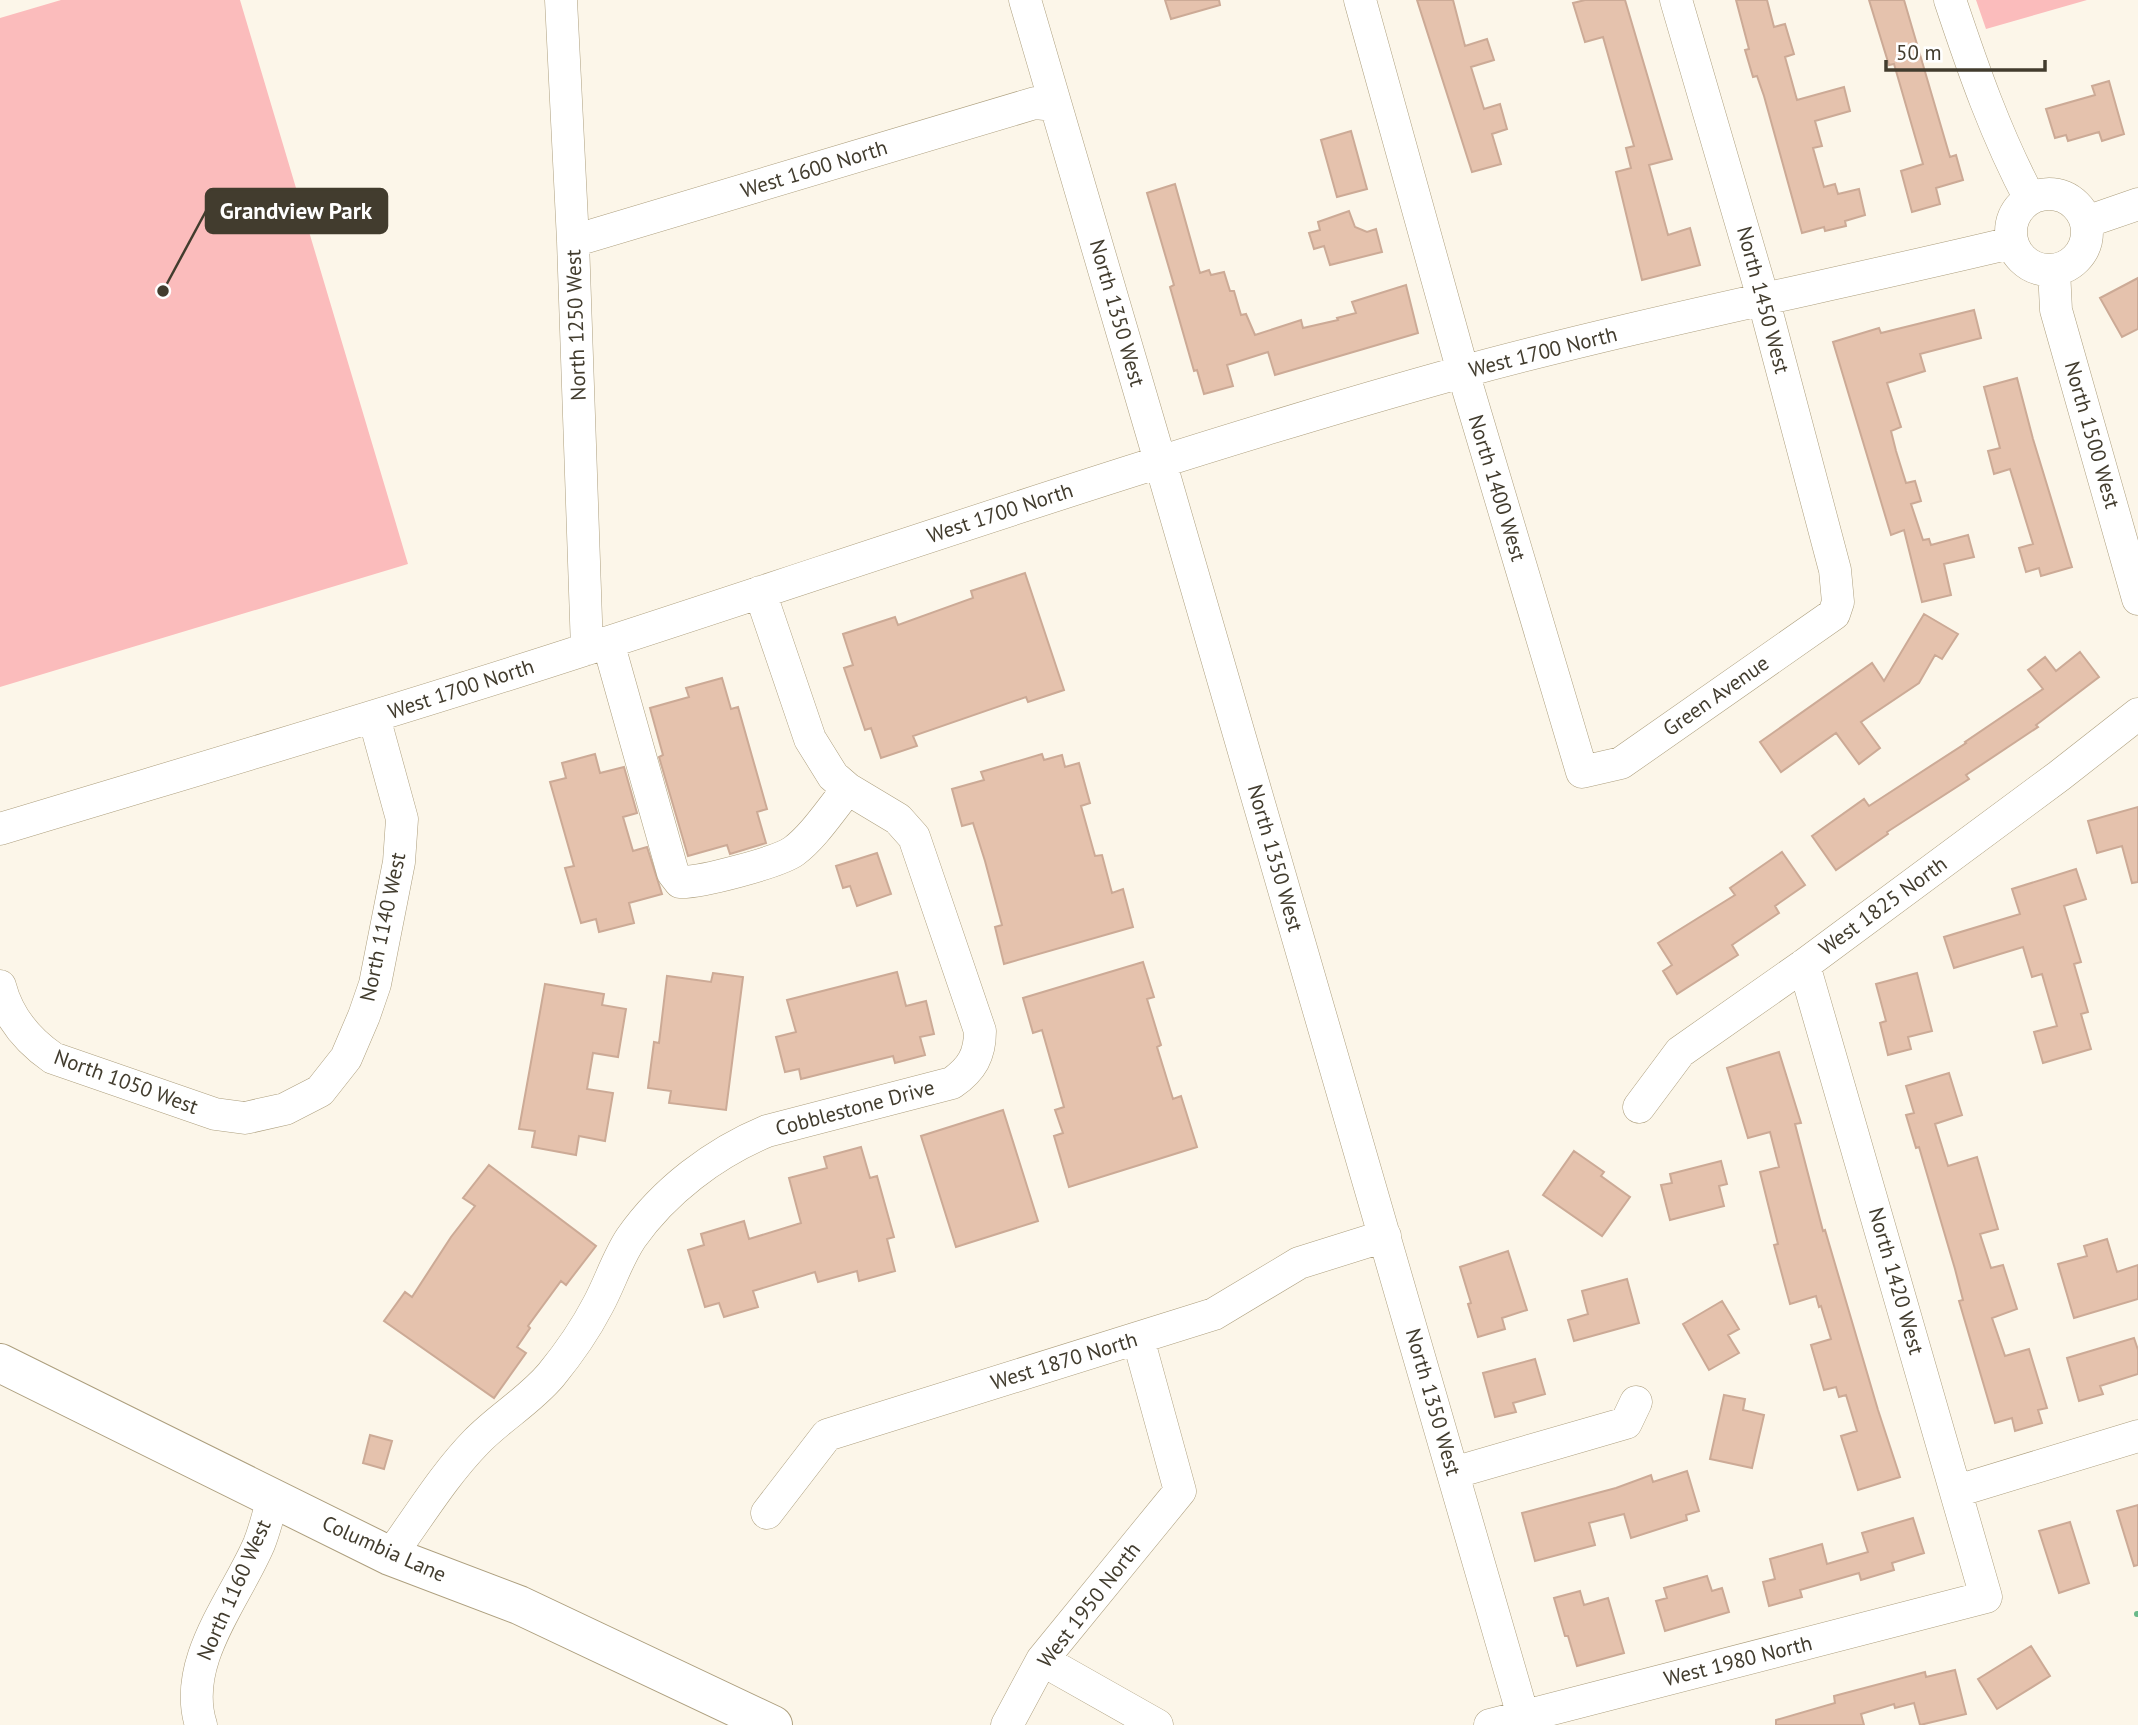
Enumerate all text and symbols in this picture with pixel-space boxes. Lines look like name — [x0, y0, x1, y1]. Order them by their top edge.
scale bar — [1886, 28, 2045, 72]
text: 50 m — [1896, 39, 1942, 66]
street label: West 1600 North — [737, 133, 890, 204]
callout: Grandview Park — [206, 189, 387, 233]
text: Grandview Park — [220, 196, 373, 225]
street label: North 1450 West — [1731, 223, 1796, 377]
street label: North 1350 West — [1084, 236, 1151, 389]
street label: North 1250 West — [559, 249, 592, 401]
street label: West 1700 North — [1466, 320, 1620, 383]
street label: North 1500 West — [2059, 358, 2126, 511]
street label: North 1400 West — [1462, 411, 1533, 564]
street label: West 1700 North — [923, 476, 1076, 549]
street label: Green Avenue — [1658, 649, 1774, 742]
street label: West 1700 North — [384, 652, 537, 725]
street label: North 1350 West — [1242, 781, 1309, 934]
street label: North 1140 West — [354, 850, 411, 1004]
street label: West 1825 North — [1813, 850, 1952, 961]
street label: North 1050 West — [50, 1043, 202, 1120]
street label: Cobblestone Drive — [772, 1073, 937, 1142]
street label: North 1420 West — [1863, 1204, 1930, 1357]
street label: West 1870 North — [987, 1325, 1140, 1396]
street label: North 1350 West — [1400, 1325, 1467, 1478]
street label: Columbia Lane — [318, 1509, 450, 1588]
street label: North 1160 West — [190, 1515, 277, 1664]
street label: West 1950 North — [1031, 1537, 1146, 1673]
street label: West 1980 North — [1661, 1629, 1815, 1692]

